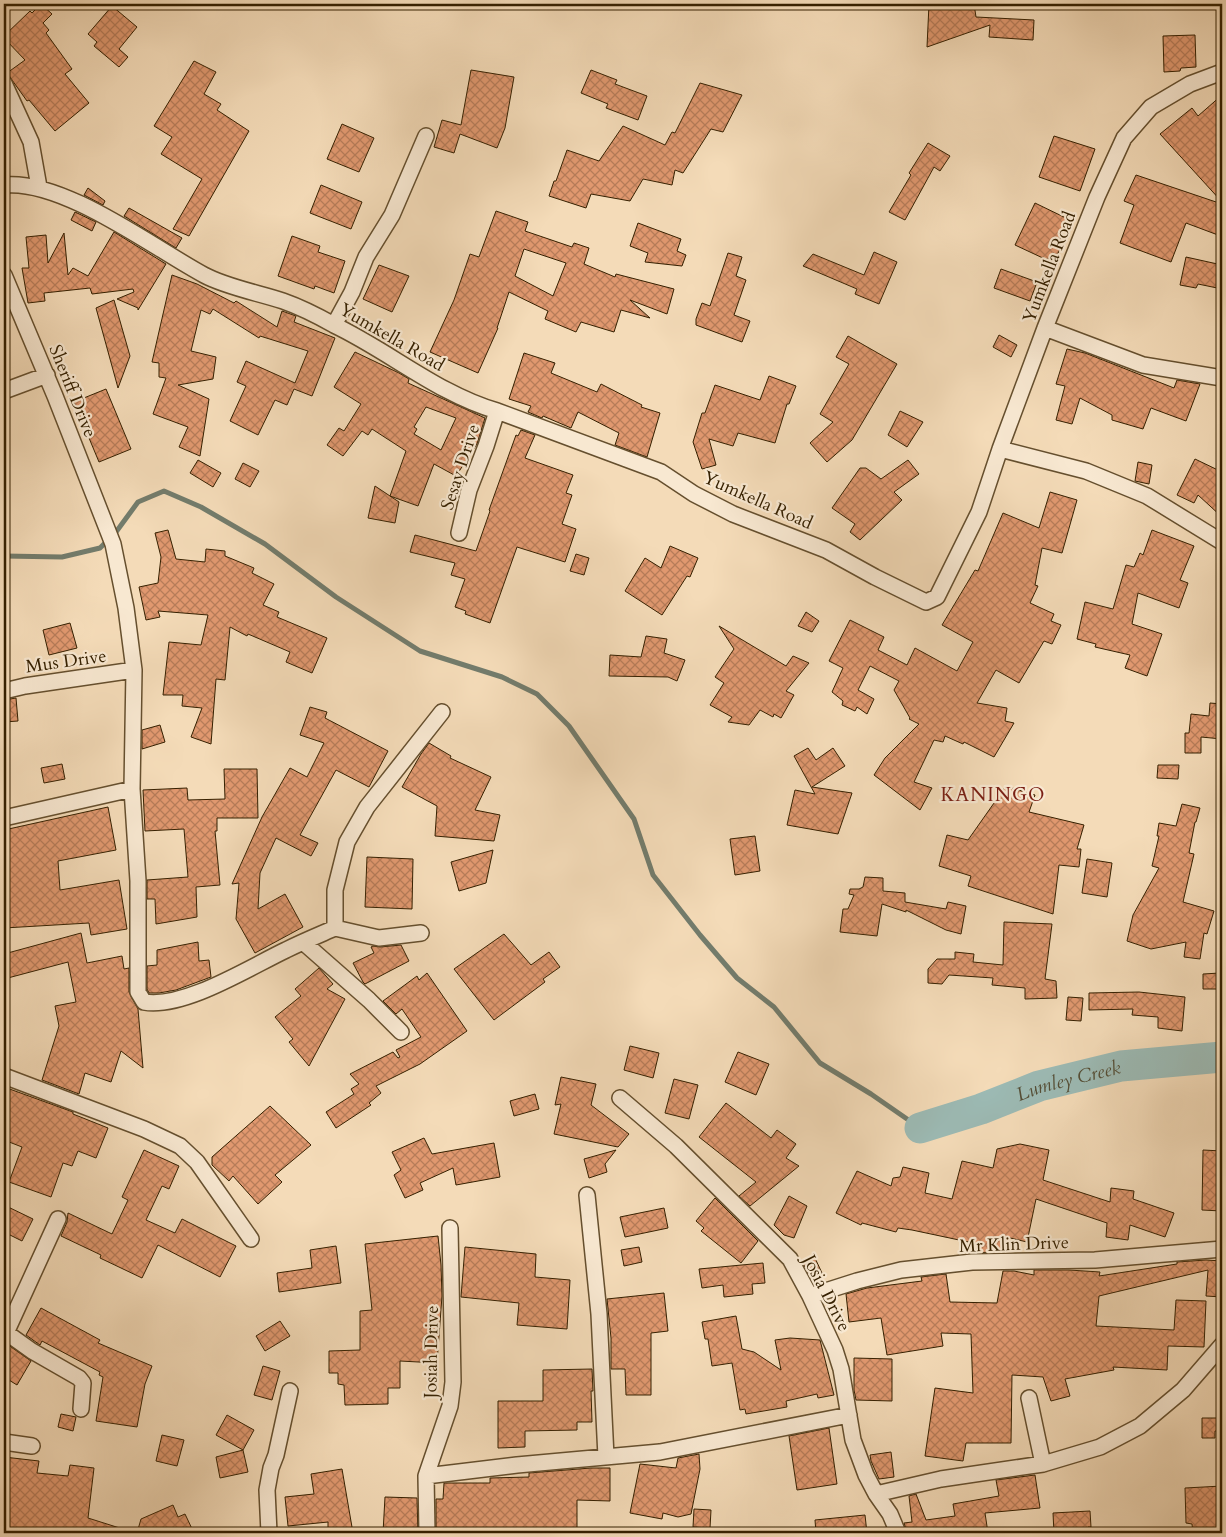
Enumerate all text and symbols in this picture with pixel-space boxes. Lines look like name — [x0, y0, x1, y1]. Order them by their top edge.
street label: Yumkella Road — [1017, 207, 1082, 327]
street label: Yumkella Road — [335, 297, 449, 378]
street label: Sheriff Drive — [43, 341, 102, 441]
street label: Sesay Drive — [435, 421, 486, 513]
street label: Yumkella Road — [699, 465, 817, 536]
street label: Mus Drive — [24, 643, 108, 680]
district label: KANINGO — [940, 782, 1046, 808]
water label: Lumley Creek — [1012, 1054, 1124, 1108]
street label: Mr Klin Drive — [959, 1230, 1069, 1259]
street label: Josia Drive — [795, 1248, 857, 1336]
street label: Josiah Drive — [418, 1305, 445, 1402]

